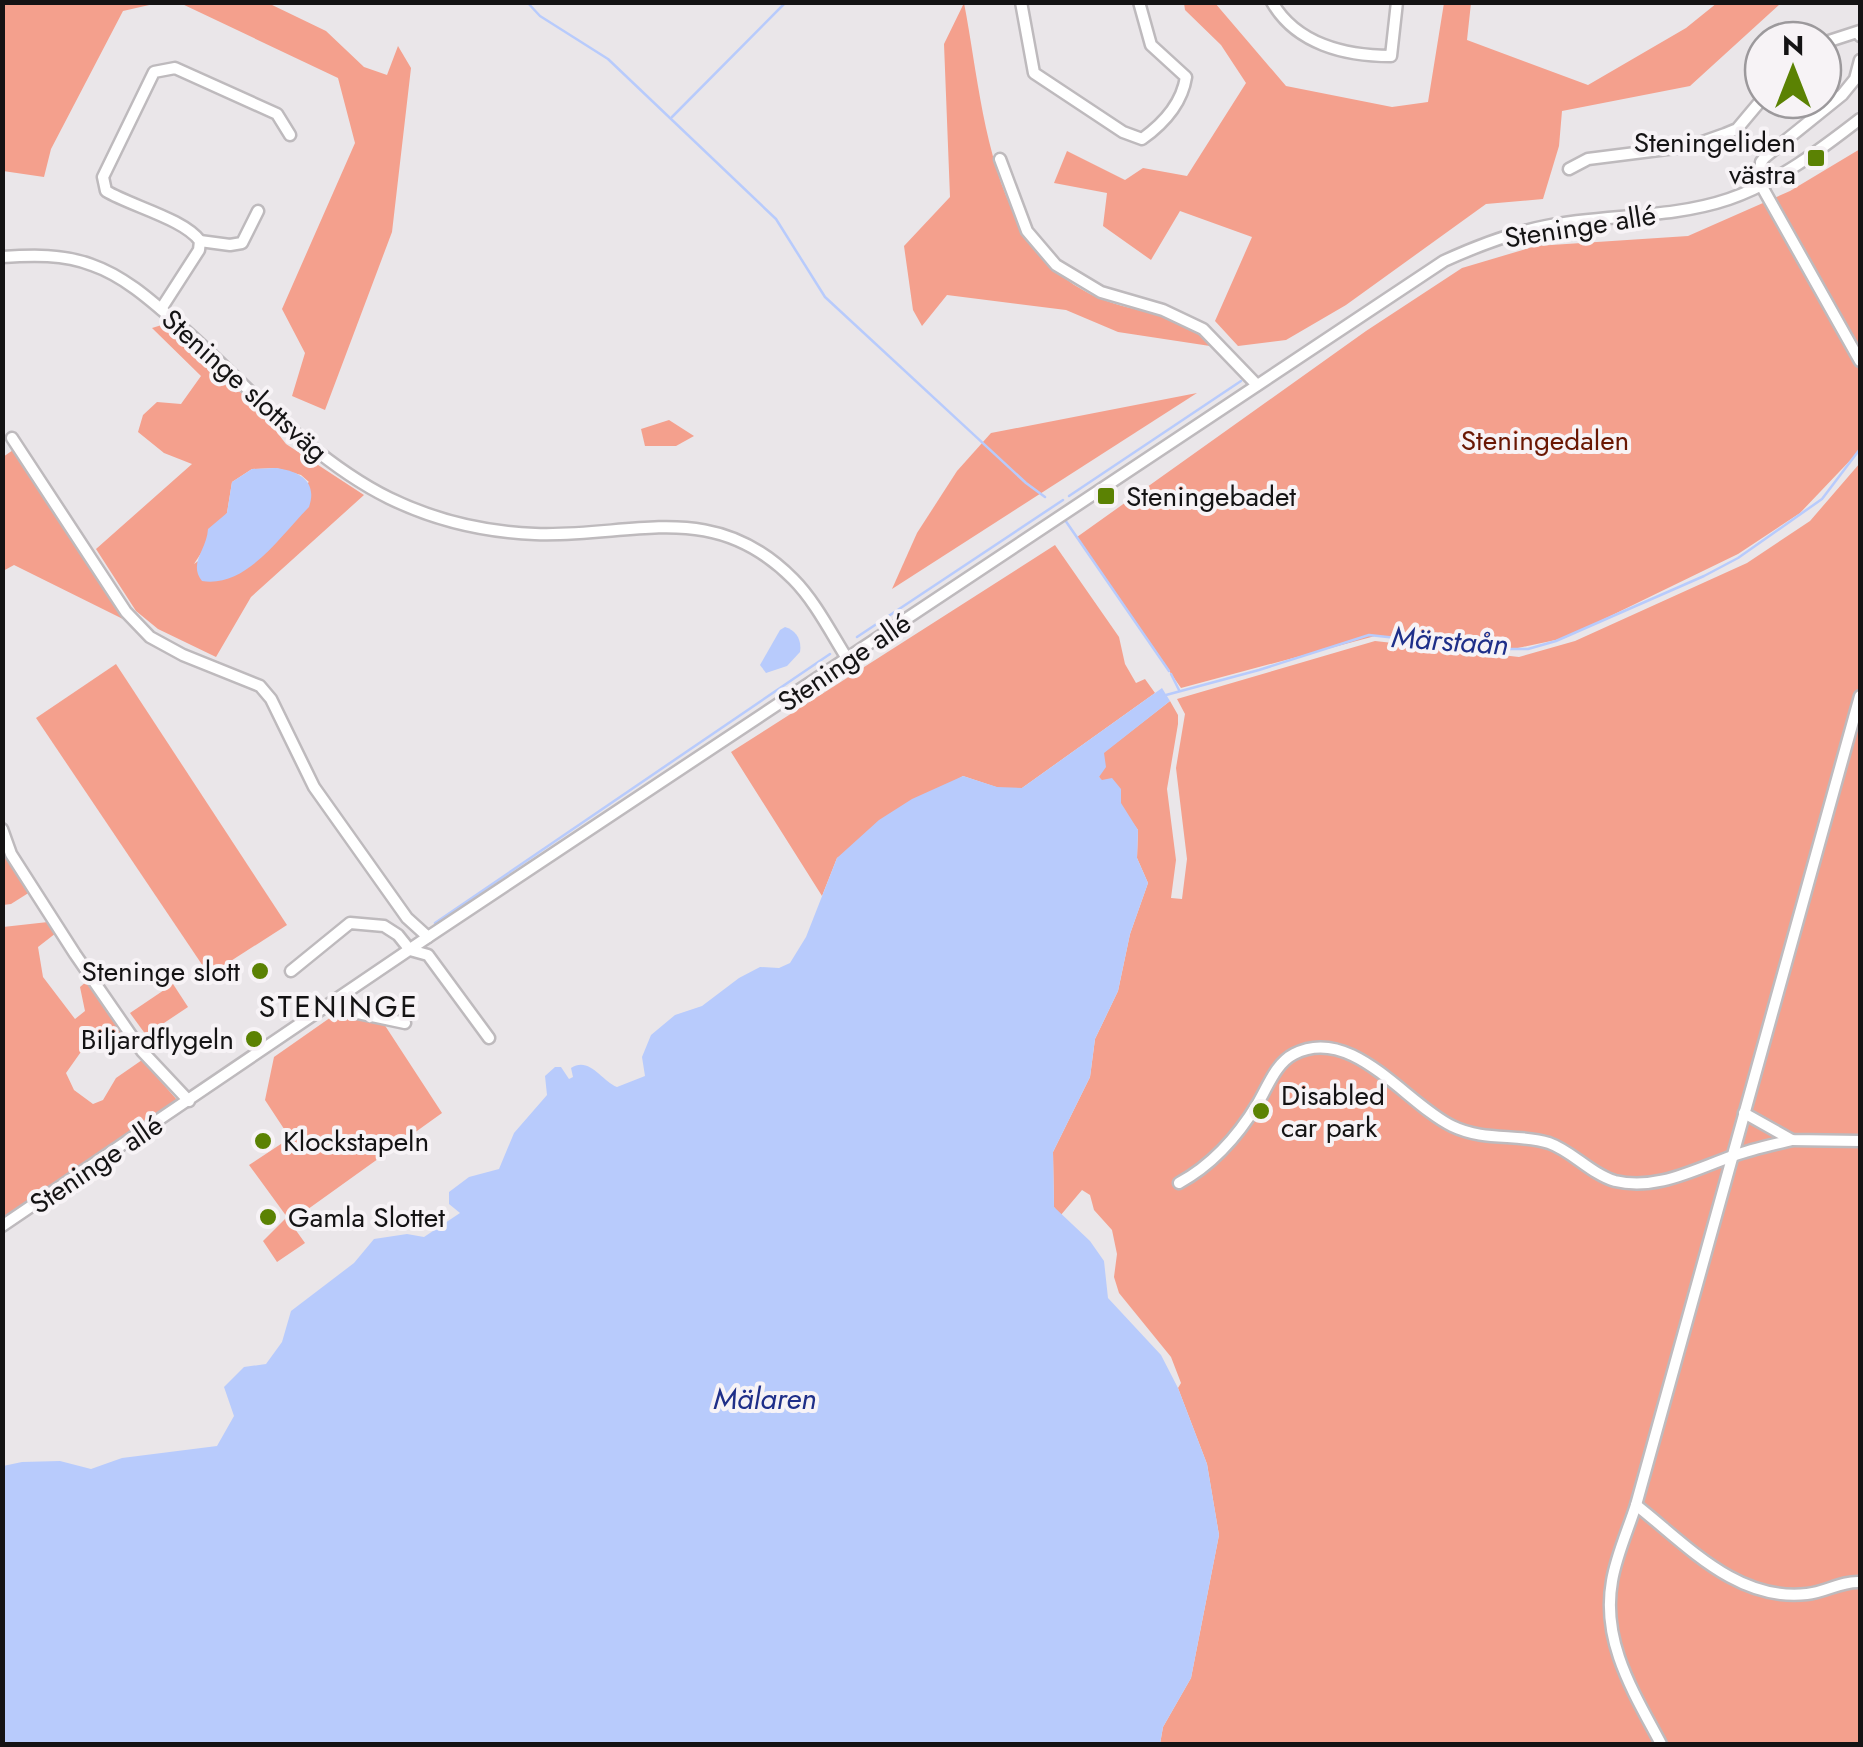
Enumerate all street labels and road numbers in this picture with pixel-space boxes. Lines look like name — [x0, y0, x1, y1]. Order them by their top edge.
street label: Steninge allé — [1501, 194, 1659, 259]
street label: Steninge slottsväg — [152, 299, 337, 471]
street label: Steninge allé — [770, 603, 919, 722]
street label: Steninge allé — [22, 1105, 171, 1224]

